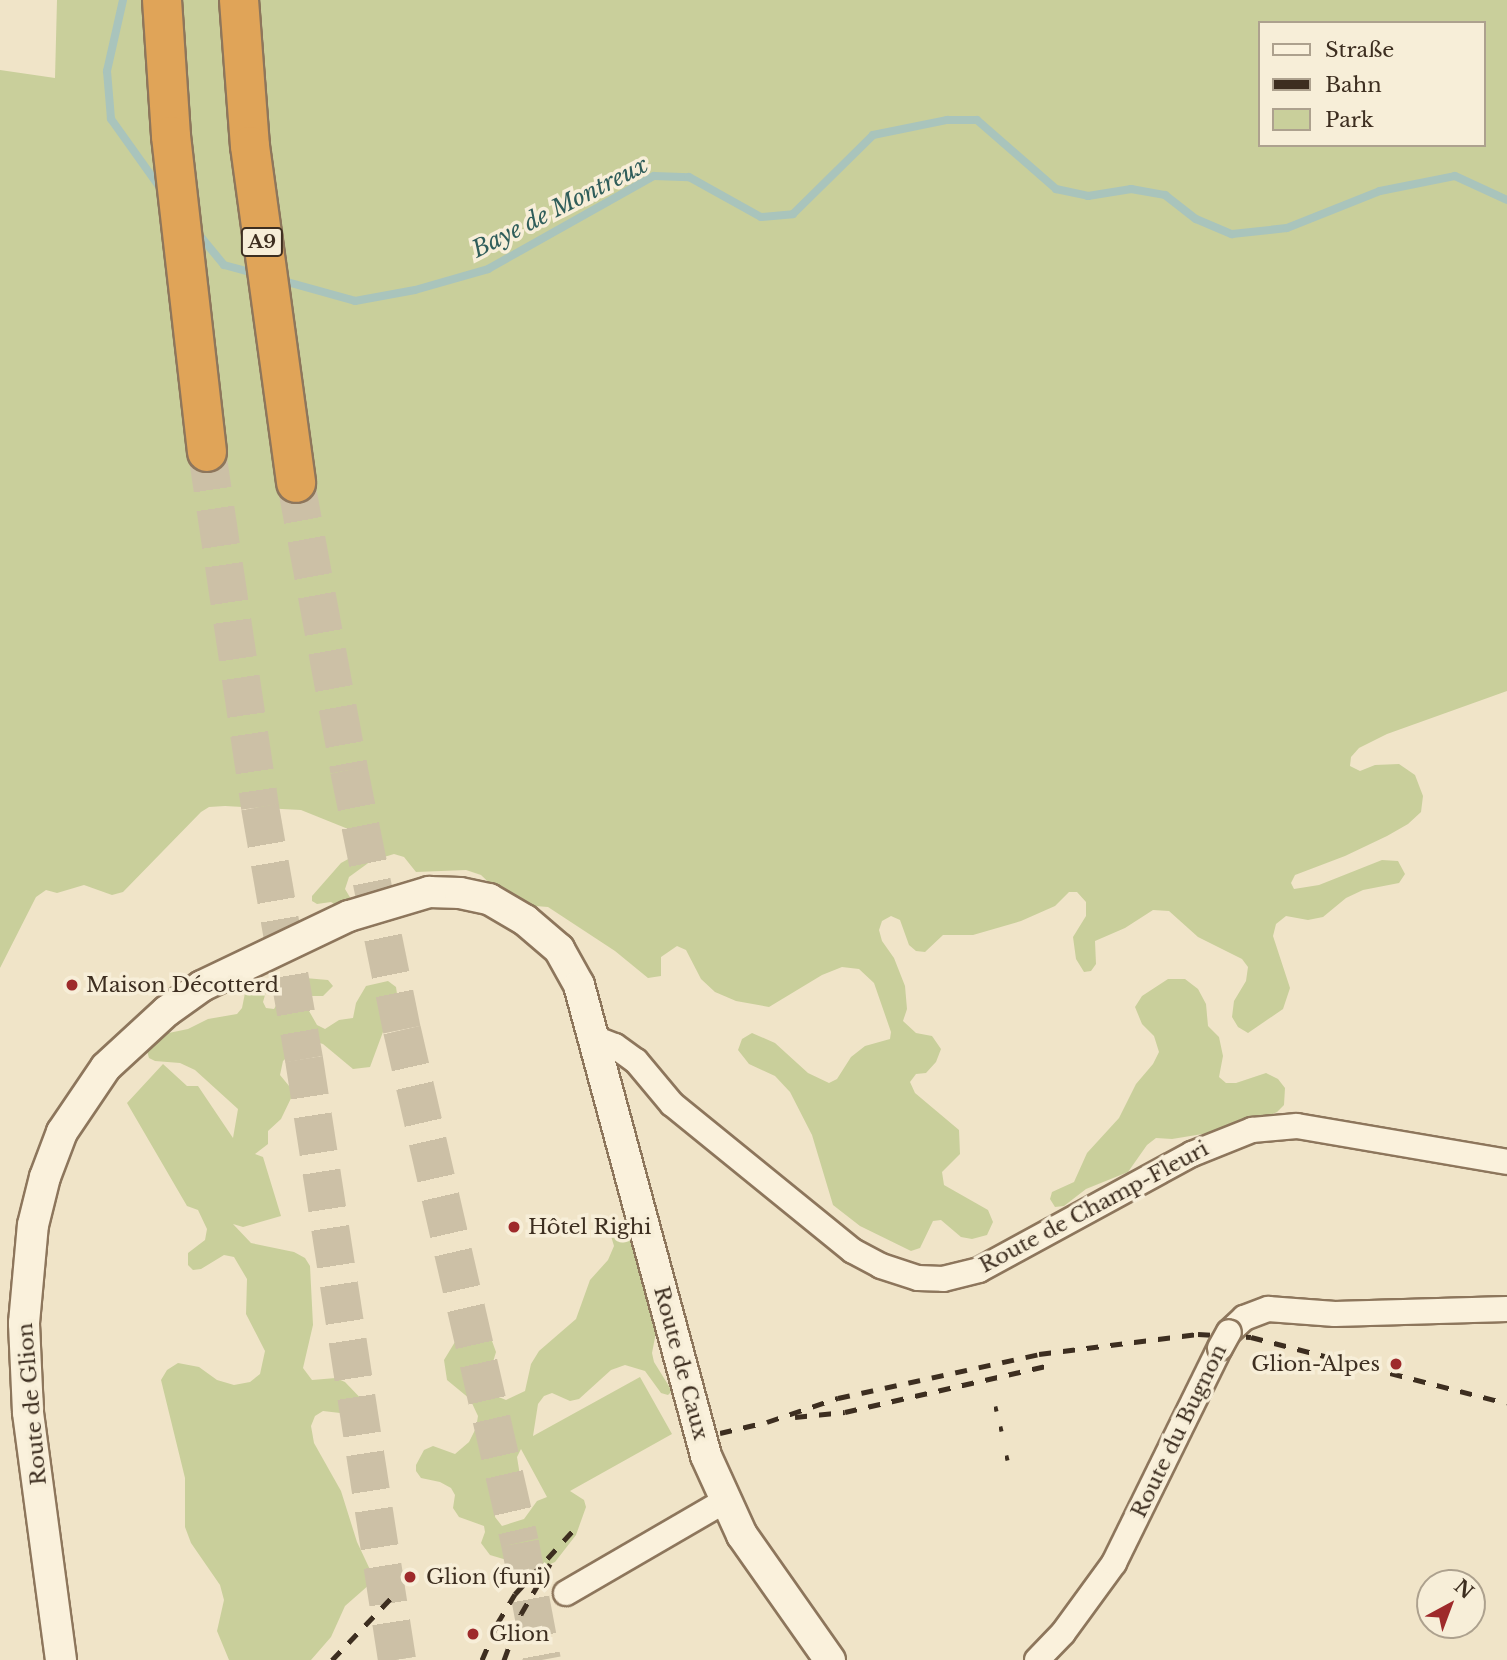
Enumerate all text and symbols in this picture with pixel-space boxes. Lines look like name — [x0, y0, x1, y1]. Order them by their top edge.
legend — [1258, 21, 1486, 147]
text: Straße — [1325, 37, 1394, 63]
text: Bahn — [1325, 72, 1382, 98]
text: Park — [1325, 107, 1374, 133]
water label: Baye de Montreux — [467, 151, 653, 263]
road number: A9 — [239, 226, 285, 258]
place label: Maison Décotterd — [86, 972, 279, 998]
marker: Maison Décotterd — [64, 977, 80, 993]
street label: Route de Champ-Fleuri — [975, 1136, 1213, 1278]
place label: Hôtel Righi — [528, 1214, 651, 1240]
marker: Hôtel Righi — [506, 1219, 522, 1235]
street label: Route de Caux — [648, 1284, 714, 1442]
street label: Route de Glion — [12, 1322, 52, 1486]
street label: Route du Bugnon — [1126, 1340, 1232, 1522]
place label: Glion-Alpes — [1251, 1351, 1380, 1377]
marker: Glion-Alpes — [1386, 1354, 1406, 1374]
place label: Glion (funi) — [426, 1564, 551, 1590]
marker: Glion (funi) — [400, 1567, 420, 1587]
north arrow — [1416, 1569, 1486, 1639]
text: N — [1450, 1575, 1478, 1604]
place label: Glion — [489, 1621, 549, 1647]
marker: Glion — [463, 1624, 483, 1644]

